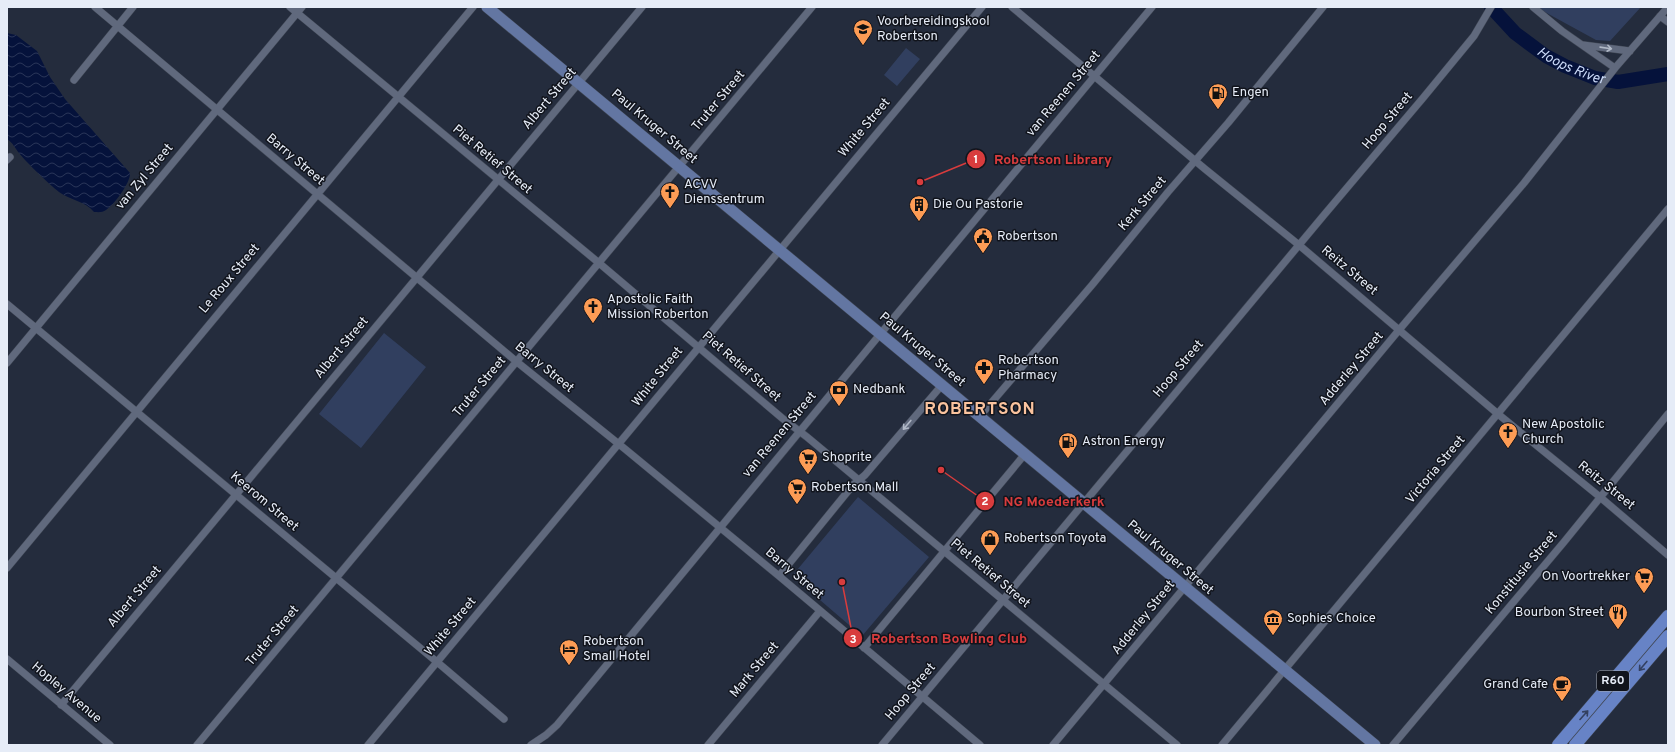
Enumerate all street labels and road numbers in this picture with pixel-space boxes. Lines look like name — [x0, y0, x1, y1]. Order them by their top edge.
street label: van Reenen Street — [1023, 48, 1105, 140]
street label: Albert Street — [519, 65, 581, 133]
street label: Truter Street — [689, 67, 749, 135]
street label: Paul Kruger Street — [608, 86, 700, 168]
street label: Hoop Street — [1359, 89, 1417, 153]
street label: White Street — [836, 95, 894, 161]
street label: Piet Retief Street — [449, 122, 535, 198]
street label: Barry Street — [262, 131, 328, 189]
street label: van Zyl Street — [113, 141, 177, 213]
street label: Kerk Street — [1116, 173, 1170, 234]
street label: Le Roux Street — [196, 241, 264, 317]
street label: Reitz Street — [1317, 243, 1381, 299]
street label: Paul Kruger Street — [876, 309, 968, 391]
street label: Albert Street — [311, 314, 373, 382]
street label: Piet Retief Street — [698, 328, 784, 406]
street label: Adderley Street — [1317, 329, 1388, 409]
street label: Hoop Street — [1150, 337, 1208, 401]
street label: Barry Street — [511, 339, 577, 397]
street label: White Street — [629, 344, 687, 410]
street label: Truter Street — [450, 353, 510, 421]
street label: van Reenen Street — [739, 389, 821, 481]
street label: Victoria Street — [1403, 433, 1469, 507]
street label: Reitz Street — [1574, 458, 1638, 514]
street label: Keerom Street — [227, 469, 302, 535]
street label: Paul Kruger Street — [1124, 517, 1216, 599]
street label: Konstitusie Street — [1482, 528, 1562, 618]
street label: Piet Retief Street — [947, 536, 1033, 612]
street label: Barry Street — [761, 545, 827, 603]
street label: Albert Street — [104, 563, 166, 631]
street label: Adderley Street — [1109, 577, 1179, 659]
street label: White Street — [422, 594, 480, 660]
street label: Truter Street — [243, 602, 303, 670]
street label: Mark Street — [727, 639, 783, 701]
street label: Hopley Avenue — [28, 659, 104, 727]
street label: Hoop Street — [882, 660, 940, 724]
road number: R60 — [1597, 671, 1629, 691]

